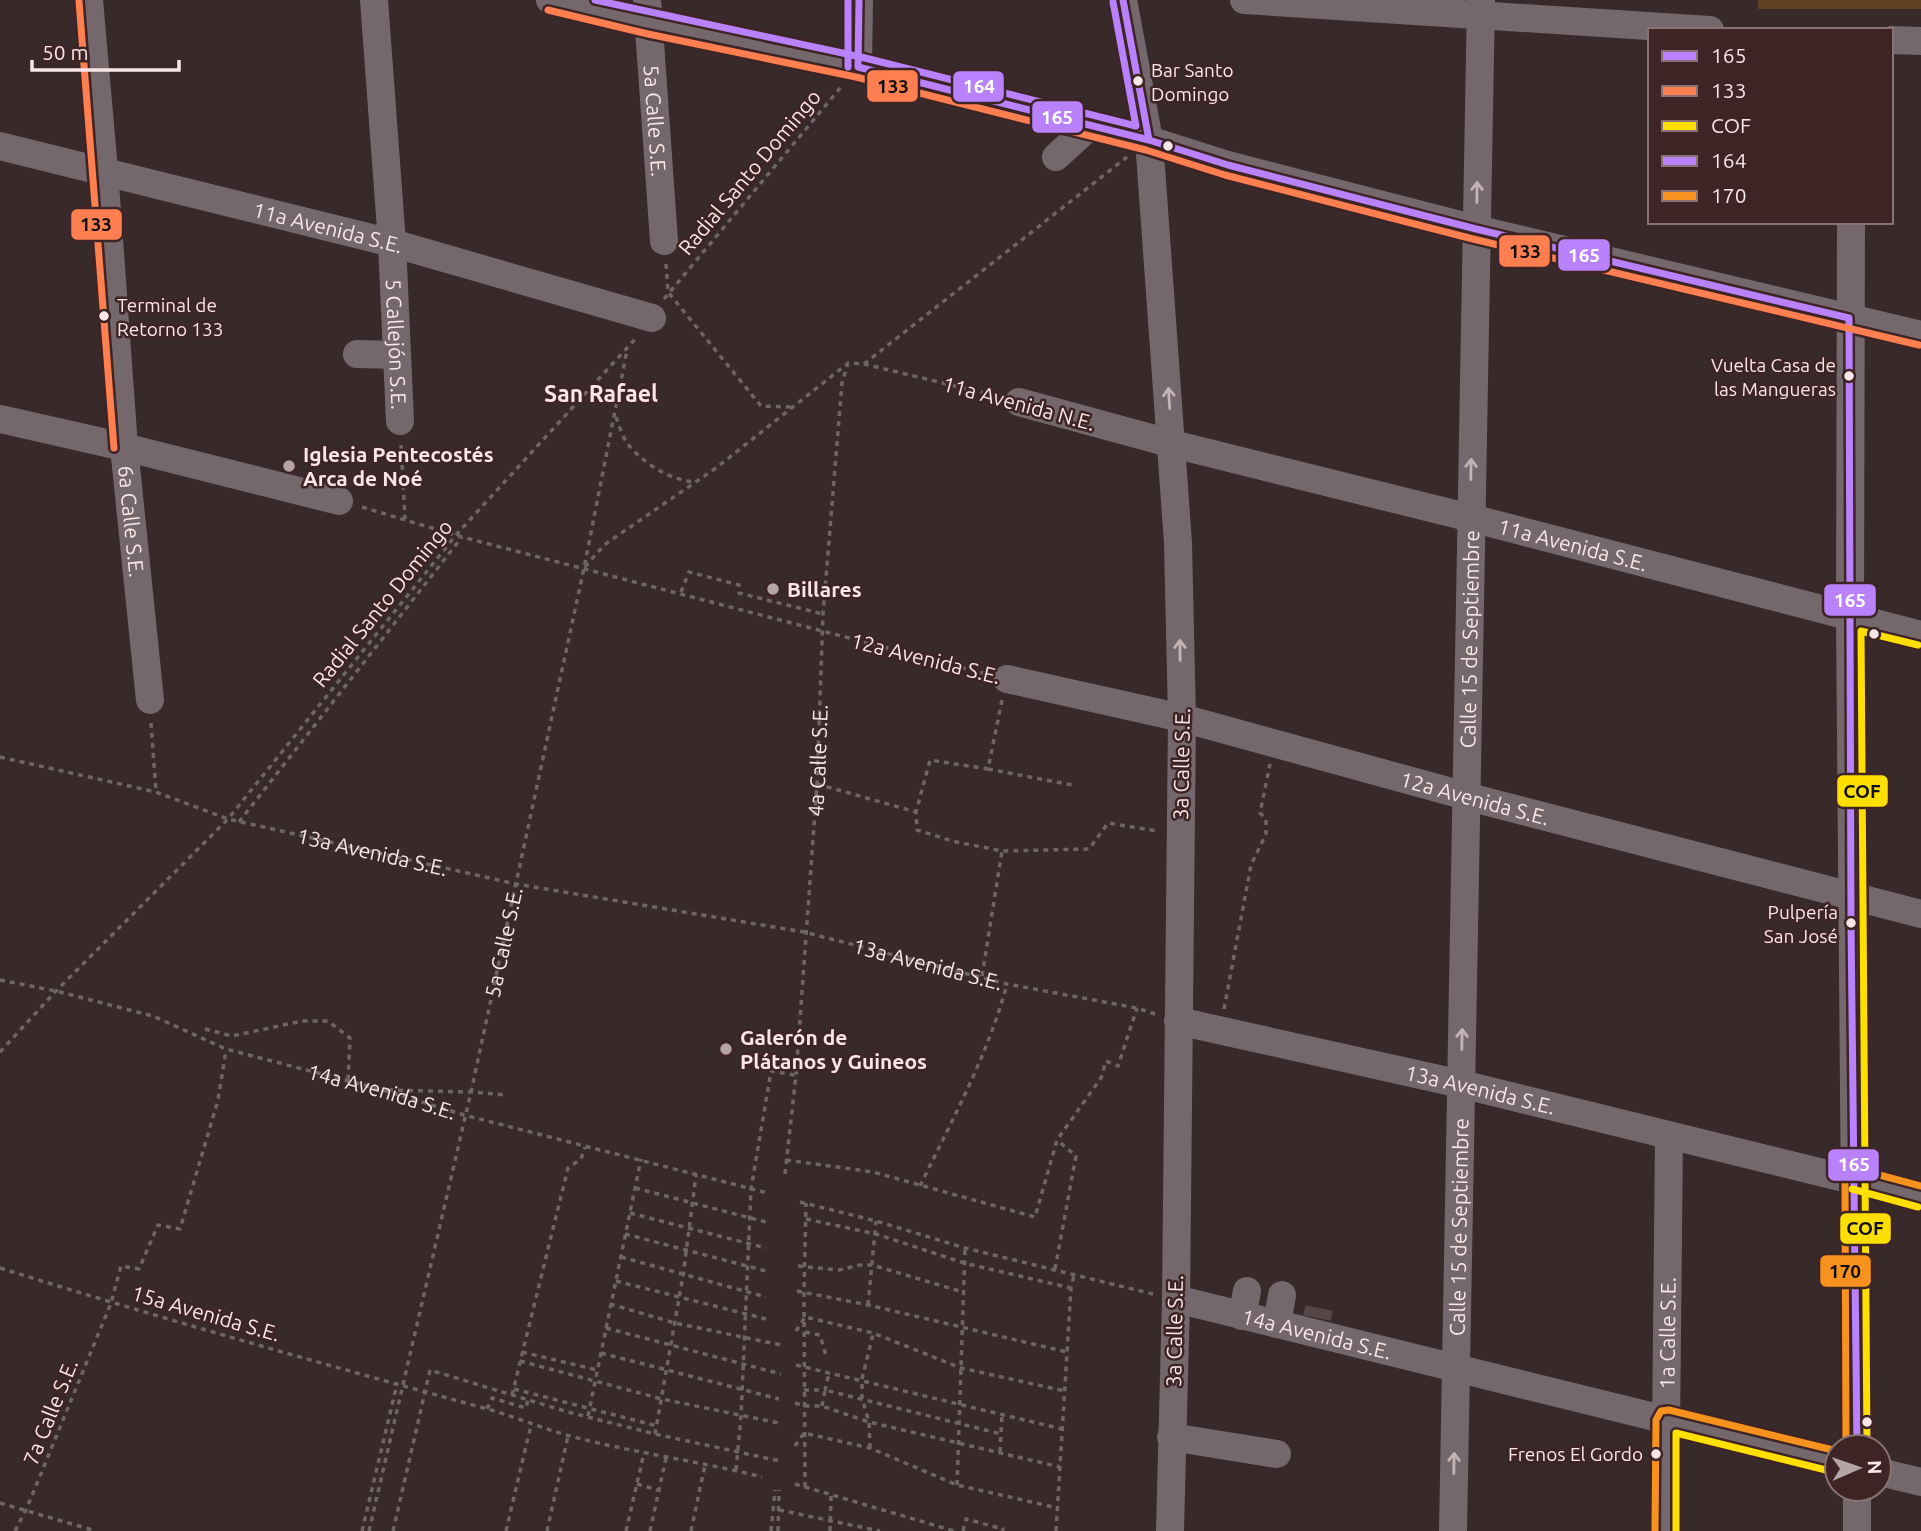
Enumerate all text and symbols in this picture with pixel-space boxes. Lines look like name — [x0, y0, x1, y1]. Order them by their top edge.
scale bar — [32, 28, 178, 72]
legend — [1648, 28, 1893, 224]
text: 50 m — [42, 40, 89, 64]
text: 165 — [1711, 43, 1747, 67]
place label: Bar Santo Domingo — [1151, 59, 1234, 105]
street label: 5a Calle S.E. — [640, 64, 671, 178]
line badge: 133 — [866, 69, 919, 103]
line badge: 164 — [952, 70, 1005, 103]
marker: Bar Santo Domingo — [1131, 74, 1145, 88]
text: 133 — [877, 75, 909, 97]
text: 164 — [963, 75, 995, 97]
text: 133 — [1711, 78, 1747, 102]
street label: Radial Santo Domingo — [673, 85, 825, 259]
line badge: 165 — [1031, 100, 1084, 134]
text: 165 — [1041, 106, 1073, 128]
text: COF — [1711, 113, 1751, 137]
unlabelled marker — [1161, 139, 1175, 153]
text: 164 — [1711, 148, 1747, 172]
one-way arrow — [1470, 181, 1483, 204]
text: 170 — [1711, 183, 1747, 207]
street label: 11a Avenida S.E. — [251, 197, 406, 258]
line badge: 133 — [70, 208, 123, 241]
text: 133 — [80, 213, 112, 235]
line badge: 133 — [1498, 234, 1551, 268]
line badge: 165 — [1557, 238, 1611, 272]
text: 133 — [1509, 240, 1541, 262]
text: 165 — [1568, 244, 1600, 266]
street label: 5 Callejón S.E. — [382, 278, 411, 410]
place label: Terminal de Retorno 133 — [117, 294, 224, 340]
marker: Terminal de Retorno 133 — [97, 309, 111, 323]
place label: Vuelta Casa de las Mangueras — [1711, 354, 1836, 400]
marker: Vuelta Casa de las Mangueras — [1842, 369, 1856, 383]
street label: 11a Avenida N.E. — [940, 371, 1098, 435]
district label: San Rafael — [544, 381, 658, 406]
one-way arrow — [1162, 388, 1175, 410]
place label: Iglesia Pentecostés Arca de Noé — [303, 442, 494, 490]
marker: Iglesia Pentecostés Arca de Noé — [281, 458, 297, 474]
one-way arrow — [1465, 458, 1478, 481]
street label: 6a Calle S.E. — [114, 464, 149, 578]
street label: 11a Avenida S.E. — [1496, 514, 1650, 575]
street label: Radial Santo Domingo — [307, 515, 457, 691]
street label: Calle 15 de Septiembre — [1455, 530, 1483, 748]
place label: Billares — [787, 577, 862, 601]
marker: Billares — [765, 581, 781, 597]
line badge: 165 — [1823, 583, 1877, 617]
text: 165 — [1834, 589, 1866, 611]
unlabelled marker — [1867, 627, 1881, 641]
street label: 12a Avenida S.E. — [849, 628, 1003, 688]
one-way arrow — [1174, 639, 1187, 662]
street label: 4a Calle S.E. — [803, 704, 832, 817]
street label: 3a Calle S.E. — [1168, 708, 1194, 820]
street label: 12a Avenida S.E. — [1398, 767, 1552, 829]
line badge: COF — [1836, 774, 1889, 808]
text: COF — [1843, 780, 1881, 802]
street label: 13a Avenida S.E. — [295, 823, 450, 880]
street label: 5a Calle S.E. — [480, 885, 527, 1000]
place label: Pulpería San José — [1764, 901, 1838, 947]
marker: Pulpería San José — [1844, 916, 1858, 930]
street label: 13a Avenida S.E. — [851, 933, 1005, 994]
place label: Galerón de Plátanos y Guineos — [740, 1025, 927, 1073]
one-way arrow — [1455, 1028, 1469, 1051]
marker: Galerón de Plátanos y Guineos — [718, 1041, 734, 1057]
street label: 14a Avenida S.E. — [305, 1059, 459, 1124]
street label: 13a Avenida S.E. — [1403, 1060, 1558, 1119]
street label: Calle 15 de Septiembre — [1445, 1118, 1473, 1336]
line badge: 165 — [1827, 1148, 1880, 1182]
text: 165 — [1838, 1153, 1870, 1175]
line badge: COF — [1839, 1212, 1892, 1245]
text: COF — [1846, 1217, 1884, 1239]
line badge: 170 — [1819, 1254, 1872, 1288]
text: 170 — [1829, 1260, 1861, 1282]
street label: 3a Calle S.E. — [1161, 1275, 1187, 1387]
street label: 1a Calle S.E. — [1654, 1277, 1680, 1389]
street label: 15a Avenida S.E. — [129, 1280, 283, 1346]
street label: 14a Avenida S.E. — [1240, 1304, 1394, 1364]
street label: 7a Calle S.E. — [18, 1355, 82, 1469]
unlabelled marker — [1860, 1415, 1874, 1429]
north arrow — [1823, 1433, 1893, 1503]
place label: Frenos El Gordo — [1508, 1443, 1643, 1465]
marker: Frenos El Gordo — [1649, 1447, 1663, 1461]
one-way arrow — [1447, 1452, 1461, 1475]
text: N — [1864, 1460, 1886, 1475]

